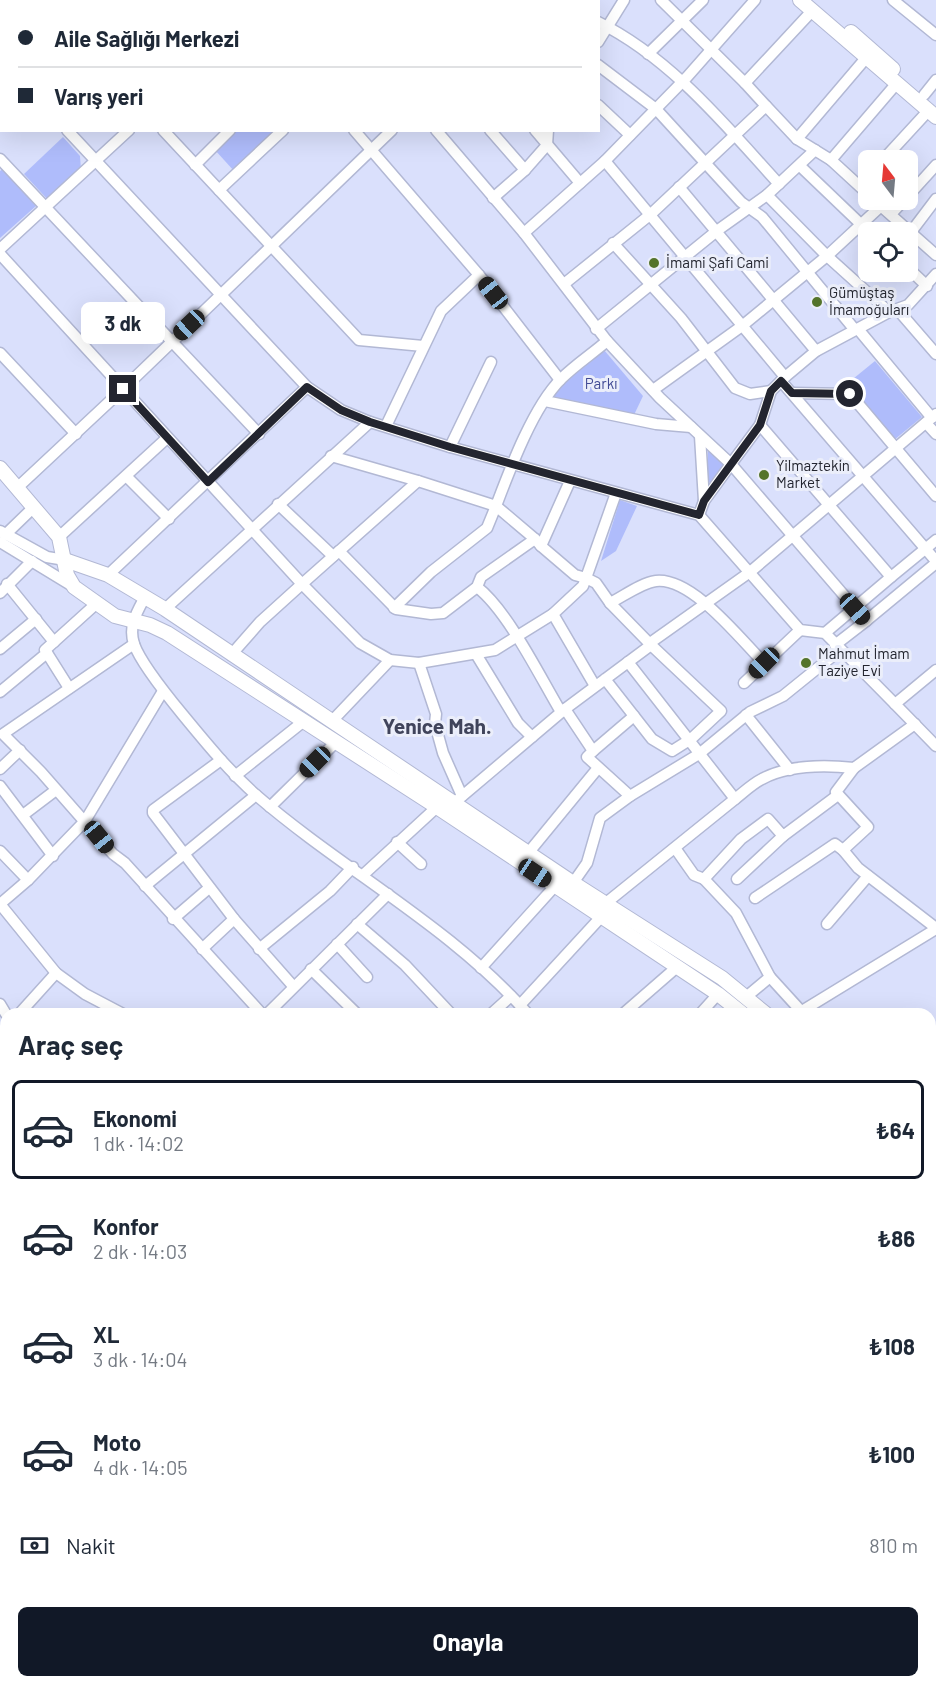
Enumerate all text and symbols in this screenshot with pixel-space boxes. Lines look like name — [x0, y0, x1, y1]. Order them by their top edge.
text: Aile Sağlığı Merkezi — [54, 25, 239, 51]
text: Varış yeri — [54, 83, 143, 109]
north arrow — [858, 150, 918, 210]
map controls — [858, 150, 918, 282]
button: locate — [858, 222, 918, 282]
place label: İmami Şafi Cami — [666, 253, 769, 271]
marker: İmami Şafi Cami — [647, 256, 661, 270]
car — [475, 273, 511, 313]
place label: Gümüştaş İmamoğuları — [829, 283, 909, 318]
marker: Gümüştaş İmamoğuları — [810, 295, 824, 309]
callout: 3 dk — [81, 302, 165, 344]
car — [170, 306, 208, 344]
text: 3 dk — [105, 311, 141, 335]
park label: Parkı — [585, 374, 617, 392]
route end — [109, 375, 136, 402]
route start — [836, 380, 863, 407]
place label: Yilmaztekin Market — [776, 456, 850, 491]
marker: Yilmaztekin Market — [757, 468, 771, 482]
car — [836, 590, 874, 628]
car — [745, 644, 783, 682]
place label: Mahmut İmam Taziye Evi — [818, 644, 910, 679]
marker: Mahmut İmam Taziye Evi — [799, 656, 813, 670]
district label: Yenice Mah. — [382, 713, 492, 738]
car — [296, 743, 334, 781]
car — [81, 817, 117, 857]
car — [515, 855, 555, 891]
text: Araç seç — [18, 1028, 123, 1060]
icon: car — [21, 1103, 75, 1157]
text: Ekonomi — [93, 1105, 177, 1131]
text: ₺64 — [876, 1117, 915, 1143]
text: 1 dk · 14:02 — [93, 1131, 184, 1155]
icon: car — [21, 1211, 75, 1265]
text: Konfor — [93, 1213, 159, 1239]
text: ₺86 — [877, 1225, 915, 1251]
text: 2 dk · 14:03 — [93, 1239, 187, 1263]
icon: car — [21, 1319, 75, 1373]
text: XL — [93, 1321, 119, 1347]
text: ₺108 — [869, 1333, 915, 1359]
text: 3 dk · 14:04 — [93, 1347, 188, 1371]
icon: car — [21, 1427, 75, 1481]
text: Moto — [93, 1429, 141, 1455]
text: ₺100 — [868, 1441, 915, 1467]
text: 4 dk · 14:05 — [93, 1455, 188, 1479]
icon: cash — [18, 1529, 51, 1562]
text: Nakit — [66, 1532, 116, 1558]
text: 810 m — [869, 1533, 918, 1557]
button: Onayla — [18, 1607, 918, 1676]

